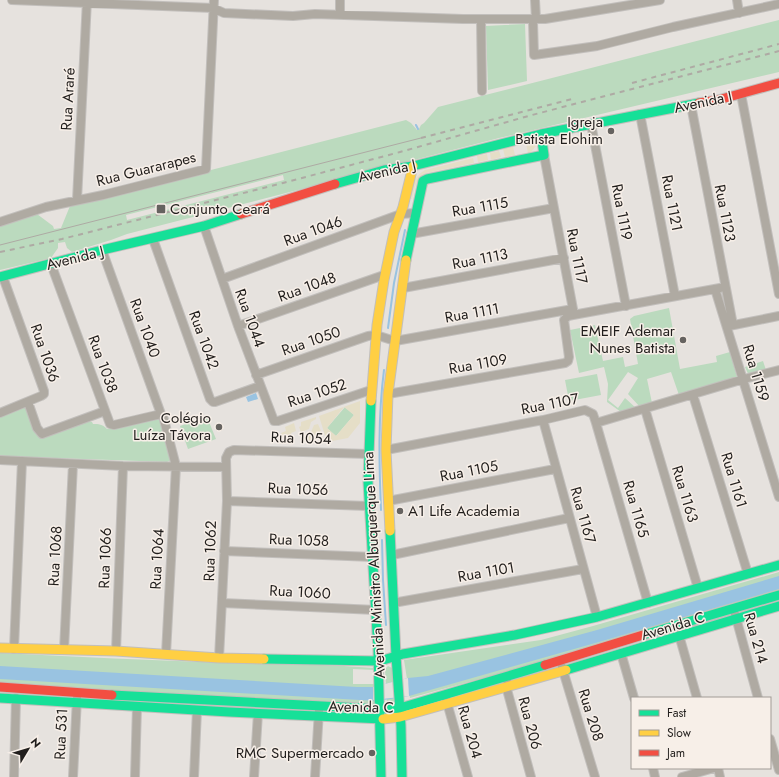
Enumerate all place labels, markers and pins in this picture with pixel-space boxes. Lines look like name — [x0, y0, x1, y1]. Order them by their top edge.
place label: Igreja Batista Elohim — [515, 111, 603, 150]
marker: Igreja Batista Elohim — [606, 126, 616, 136]
place label: Conjunto Ceará — [170, 198, 270, 220]
marker: Conjunto Ceará — [155, 203, 167, 215]
place label: EMEIF Ademar Nunes Batista — [580, 320, 676, 359]
marker: EMEIF Ademar Nunes Batista — [678, 335, 688, 345]
place label: Colégio Luíza Távora — [133, 407, 211, 446]
marker: Colégio Luíza Távora — [214, 422, 224, 432]
place label: A1 Life Academia — [408, 500, 520, 522]
marker: A1 Life Academia — [395, 506, 405, 516]
place label: RMC Supermercado — [236, 742, 364, 764]
marker: RMC Supermercado — [367, 748, 377, 758]

